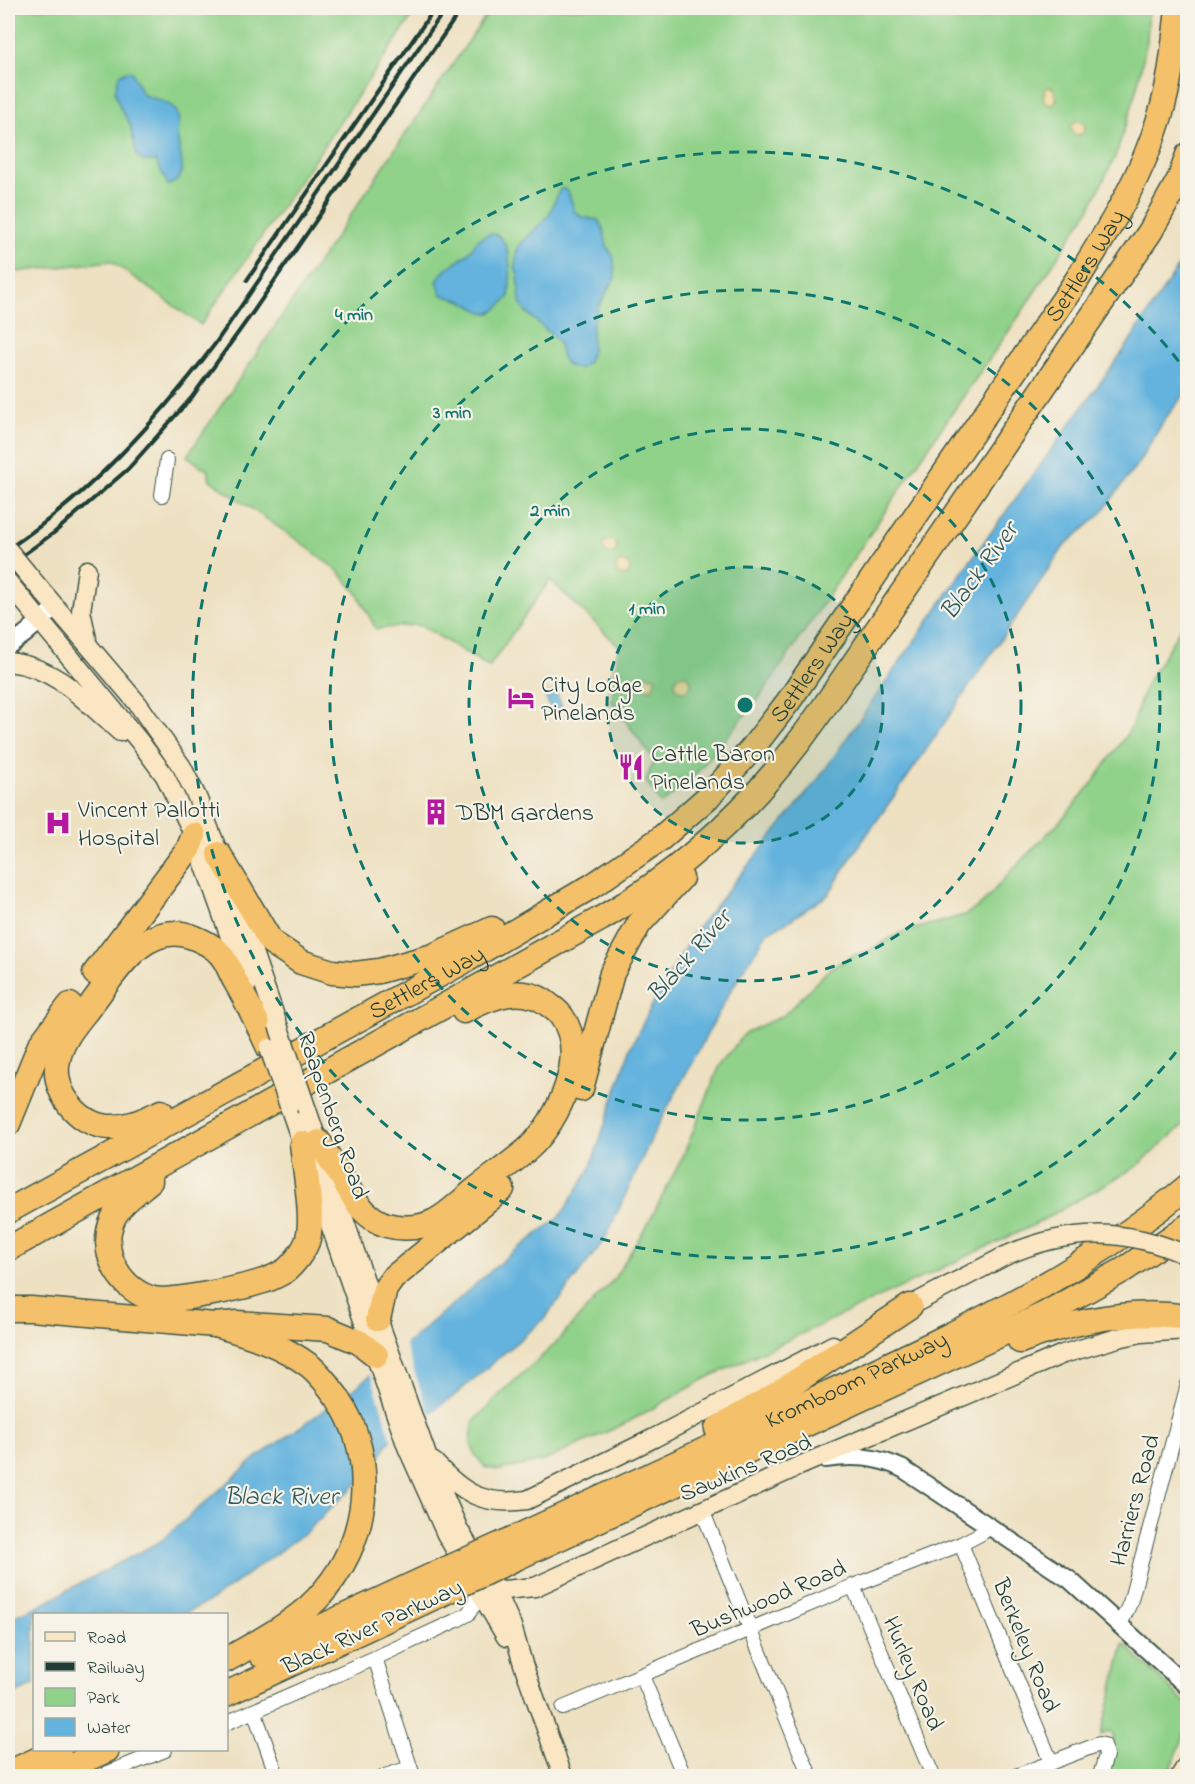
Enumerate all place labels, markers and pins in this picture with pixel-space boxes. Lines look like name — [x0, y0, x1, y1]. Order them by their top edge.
place label: City Lodge Pinelands — [541, 669, 643, 732]
hotel icon: City Lodge Pinelands — [506, 683, 536, 713]
centre of rings — [735, 695, 755, 715]
place label: Cattle Baron Pinelands — [651, 738, 775, 801]
restaurant icon: Cattle Baron Pinelands — [616, 752, 646, 782]
place label: Vincent Pallotti Hospital — [77, 794, 220, 857]
building icon: DBM Gardens — [421, 797, 451, 827]
place label: DBM Gardens — [455, 797, 594, 832]
hospital icon: Vincent Pallotti Hospital — [43, 808, 73, 838]

